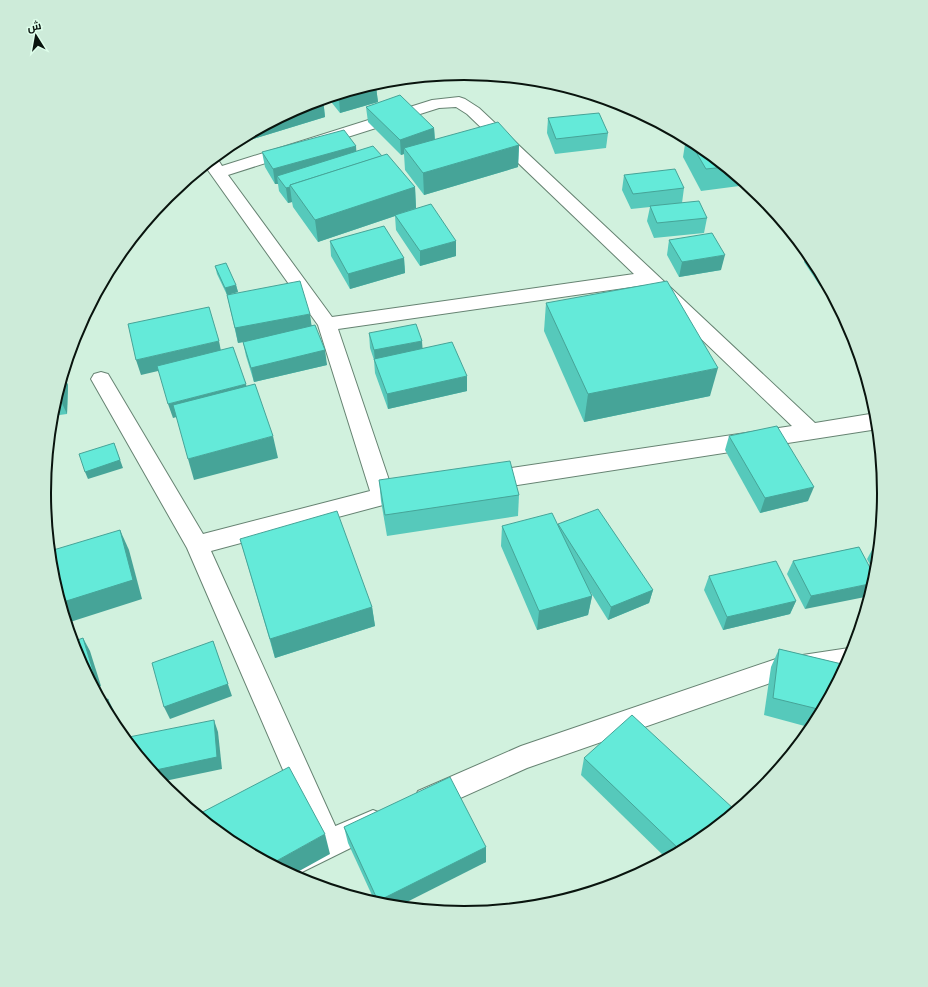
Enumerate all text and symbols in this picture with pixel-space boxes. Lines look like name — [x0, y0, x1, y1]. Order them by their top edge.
north arrow — [16, 16, 56, 56]
text: ش — [26, 19, 42, 34]

